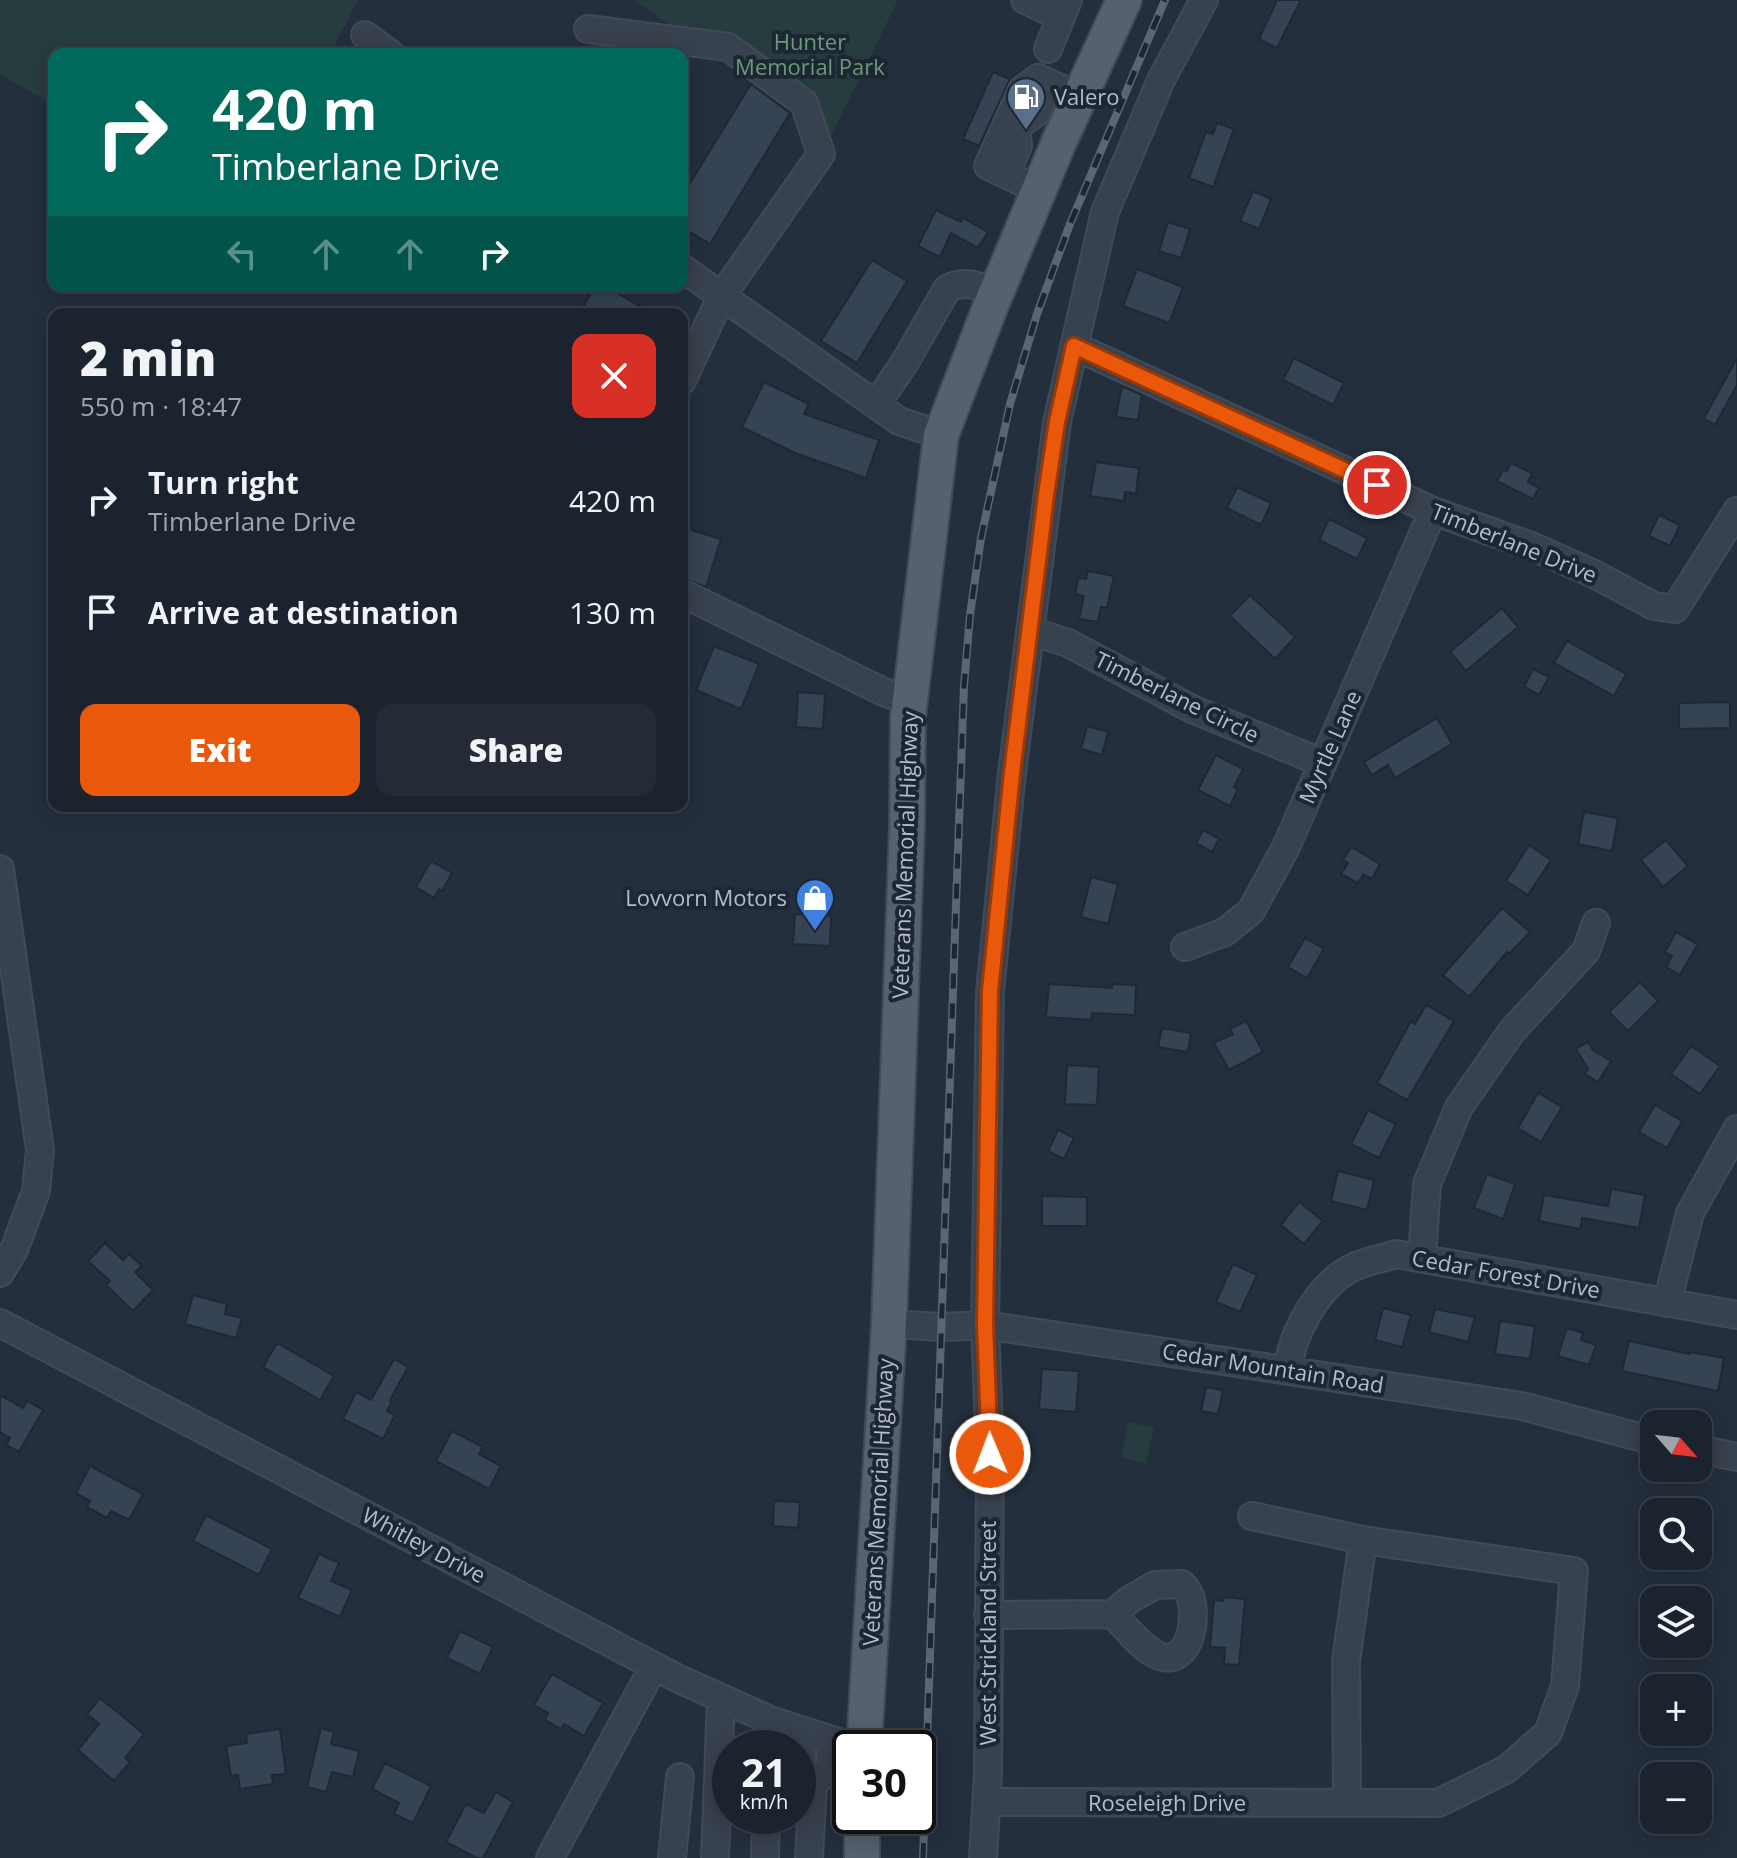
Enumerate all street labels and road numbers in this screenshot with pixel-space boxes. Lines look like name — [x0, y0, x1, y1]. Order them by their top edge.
street label: Timberlane Drive — [1427, 495, 1602, 589]
street label: Timberlane Circle — [1090, 643, 1264, 749]
street label: Myrtle Lane — [1291, 685, 1367, 808]
street label: Veterans Memorial Highway — [884, 710, 924, 999]
street label: Cedar Forest Drive — [1410, 1242, 1603, 1304]
street label: Cedar Mountain Road — [1160, 1335, 1386, 1399]
street label: Veterans Memorial Highway — [854, 1356, 900, 1646]
street label: Whitley Drive — [358, 1499, 491, 1589]
street label: West Strickland Street — [972, 1520, 1002, 1746]
street label: Roseleigh Drive — [1088, 1787, 1246, 1817]

